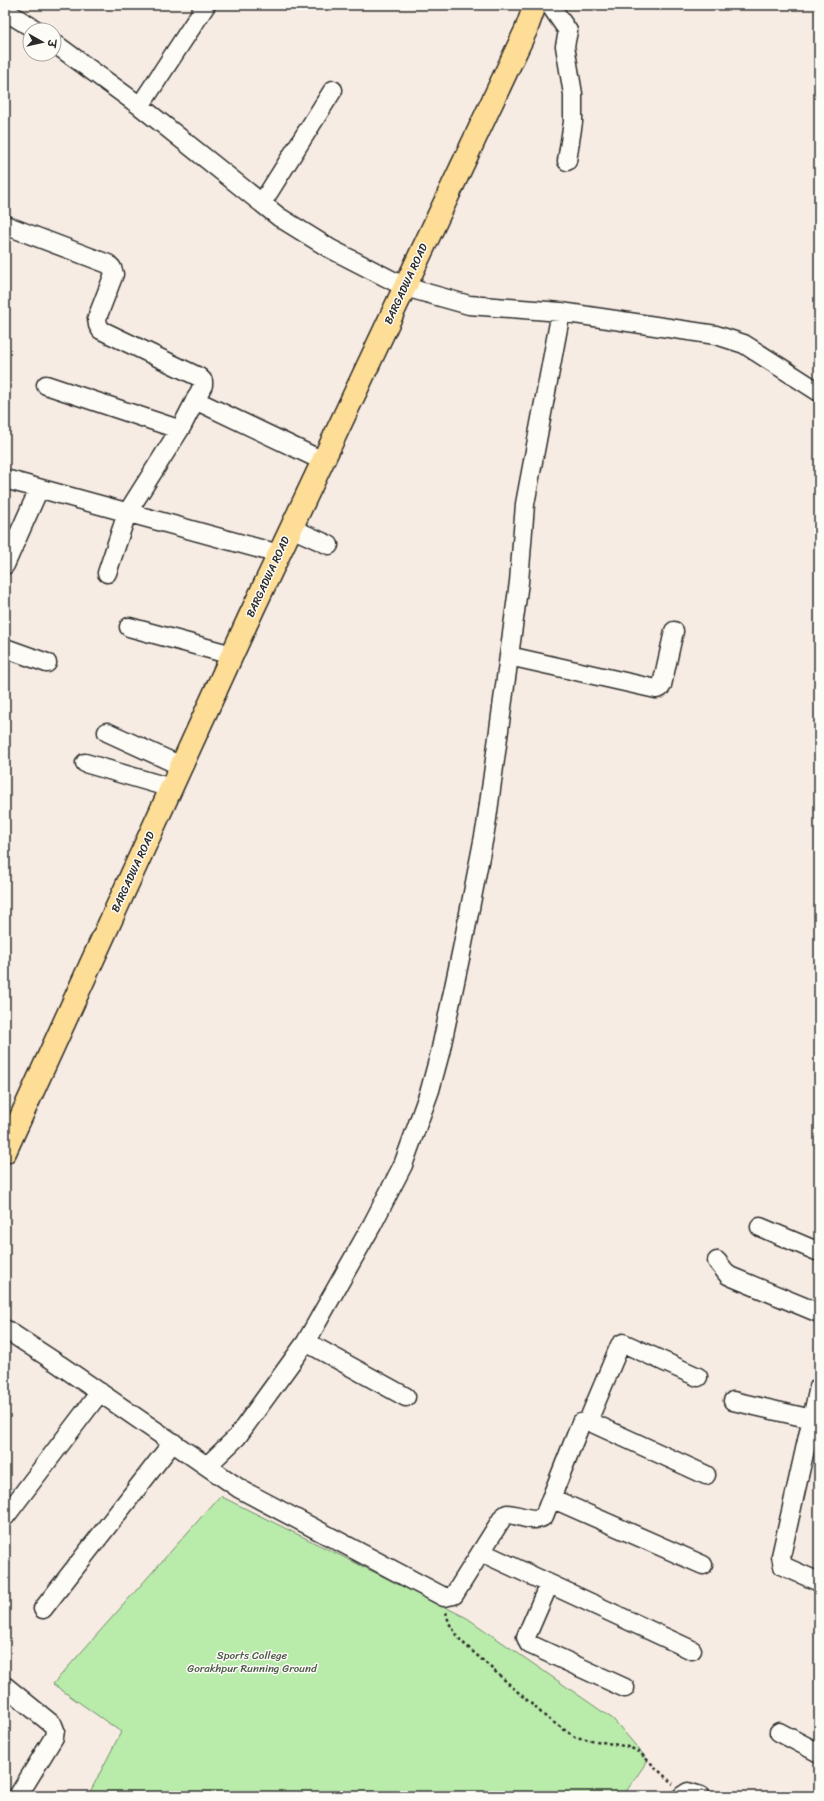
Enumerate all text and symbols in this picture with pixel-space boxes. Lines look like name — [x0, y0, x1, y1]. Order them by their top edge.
north arrow — [22, 22, 62, 62]
text: उ — [41, 37, 61, 50]
street label: BARGADWA ROAD — [379, 240, 433, 328]
street label: BARGADWA ROAD — [241, 533, 295, 621]
street label: BARGADWA ROAD — [106, 828, 160, 916]
park label: Sports College Gorakhpur Running Ground — [187, 1646, 318, 1678]

